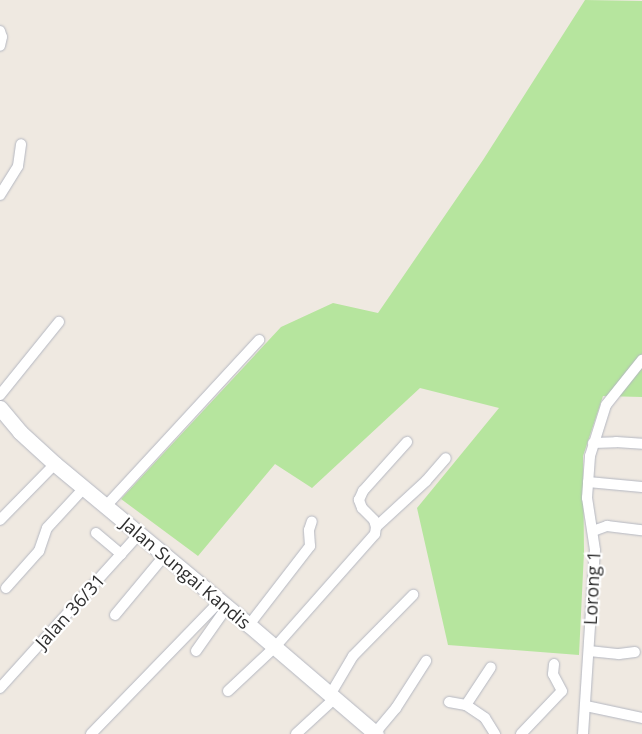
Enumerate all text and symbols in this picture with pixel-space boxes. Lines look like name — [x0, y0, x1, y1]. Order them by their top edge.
street label: Jalan Sungai Kandis — [117, 513, 255, 633]
street label: Lorong 1 — [579, 550, 605, 626]
street label: Jalan 36/31 — [31, 569, 109, 653]

